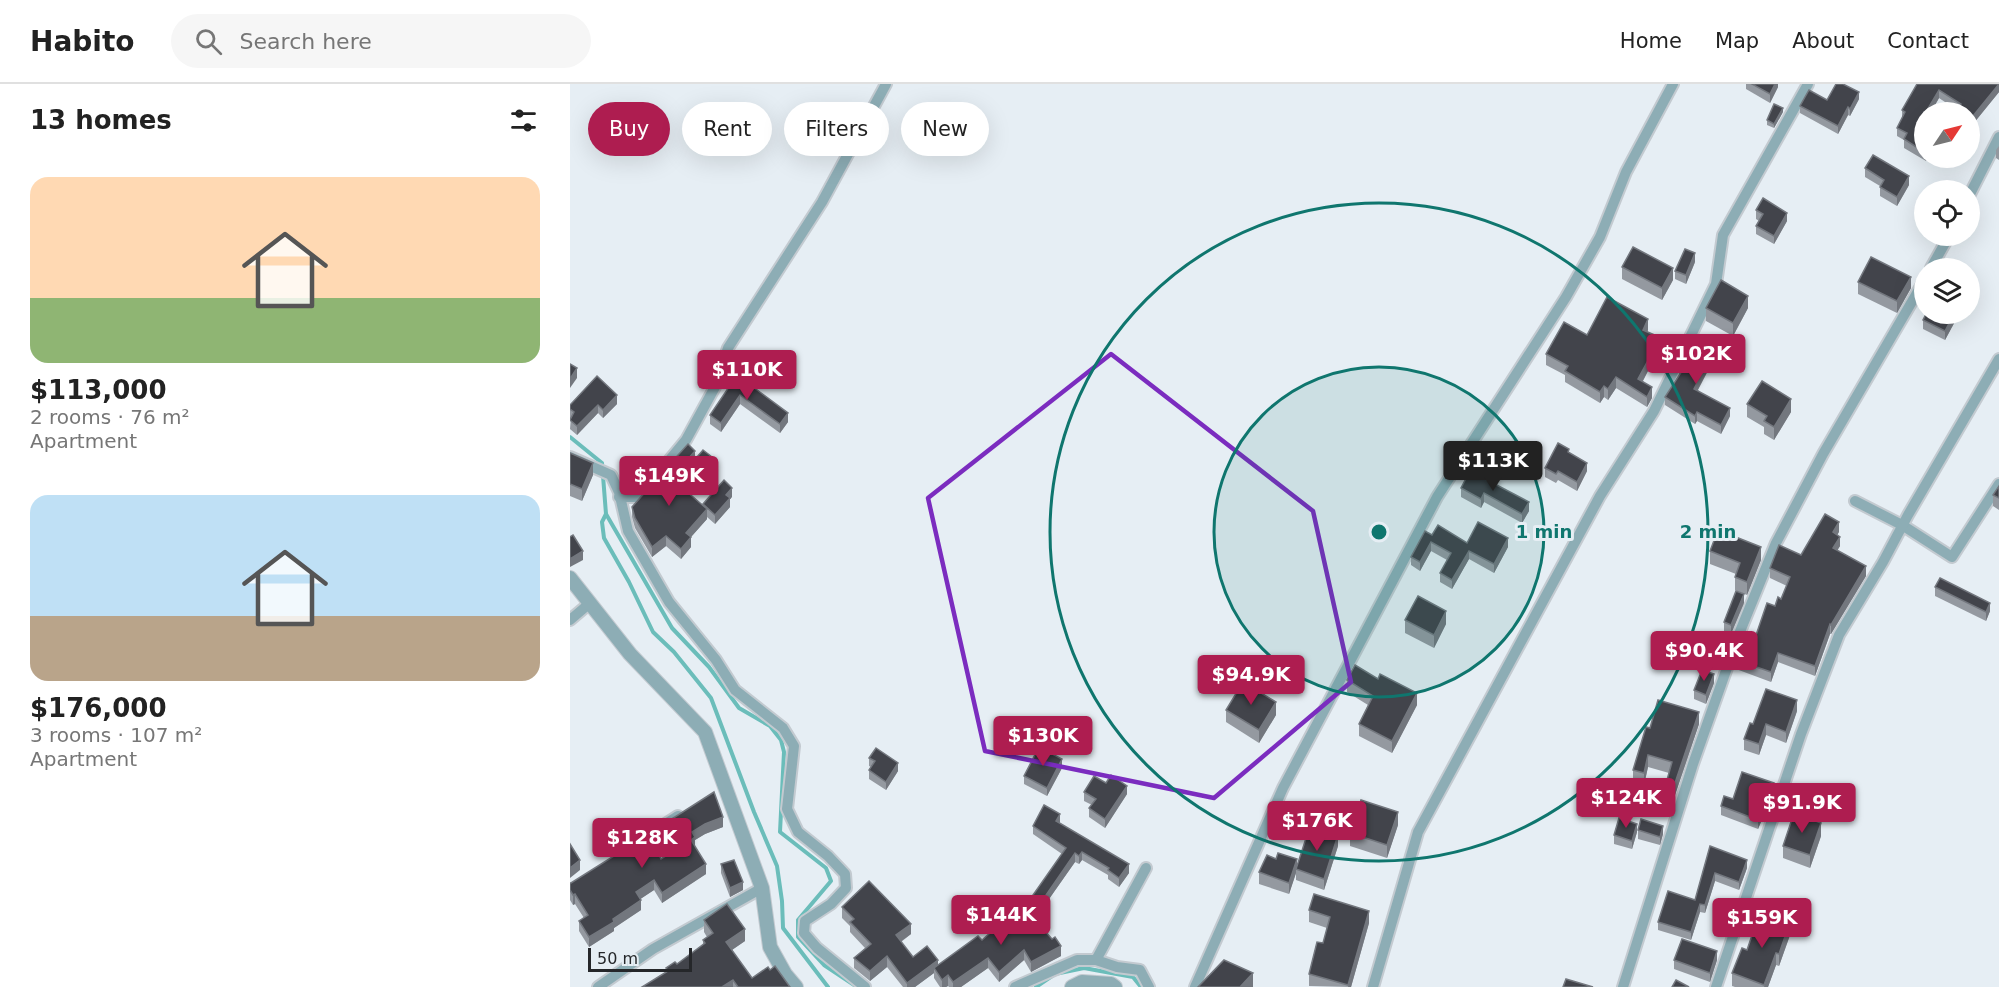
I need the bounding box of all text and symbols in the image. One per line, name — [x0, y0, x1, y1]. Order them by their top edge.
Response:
search box — [171, 14, 591, 68]
text: Habito — [30, 25, 135, 58]
icon: search — [192, 25, 225, 58]
text: Search here — [240, 29, 372, 54]
text: Home — [1620, 29, 1682, 53]
text: Map — [1715, 29, 1759, 53]
text: About — [1792, 29, 1854, 53]
text: Contact — [1887, 29, 1969, 53]
chip: Buy — [588, 102, 670, 156]
chip: Rent — [682, 102, 772, 156]
chip: Filters — [784, 102, 889, 156]
chip: New — [901, 102, 989, 156]
north arrow — [1914, 102, 1980, 168]
map controls — [1914, 102, 1980, 324]
icon: filters — [507, 104, 540, 137]
text: 13 homes — [30, 105, 172, 135]
button: locate — [1914, 180, 1980, 246]
icon: home — [231, 216, 339, 324]
button: layers — [1914, 258, 1980, 324]
pin: $102K — [1654, 334, 1738, 385]
text: $102K — [1660, 341, 1732, 365]
pin: $110K — [705, 350, 789, 401]
text: $110K — [711, 357, 783, 381]
text: $113,000 — [30, 375, 167, 405]
text: 2 rooms · 76 m² — [30, 405, 190, 429]
text: Apartment — [30, 429, 137, 453]
pin: $113K — [1451, 441, 1535, 492]
text: $113K — [1457, 448, 1529, 472]
pin: $149K — [627, 456, 711, 507]
text: $149K — [633, 463, 705, 487]
text: 1 min — [1516, 521, 1572, 542]
text: 2 min — [1680, 521, 1736, 542]
centre of rings — [1369, 522, 1389, 542]
icon: home — [231, 534, 339, 642]
pin: $90.4K — [1655, 631, 1753, 682]
text: $90.4K — [1665, 638, 1743, 662]
pin: $94.9K — [1202, 655, 1300, 706]
text: $94.9K — [1212, 662, 1290, 686]
text: $176,000 — [30, 693, 167, 723]
pin: $130K — [1001, 716, 1085, 767]
text: 3 rooms · 107 m² — [30, 723, 202, 747]
text: $130K — [1007, 723, 1079, 747]
text: Apartment — [30, 747, 137, 771]
pin: $124K — [1584, 778, 1668, 829]
pin: $91.9K — [1753, 783, 1851, 834]
text: $124K — [1590, 785, 1662, 809]
text: $91.9K — [1763, 790, 1841, 814]
pin: $176K — [1275, 801, 1359, 852]
text: $176K — [1281, 808, 1353, 832]
pin: $128K — [600, 818, 684, 869]
text: $128K — [606, 825, 678, 849]
pin: $144K — [959, 895, 1043, 946]
pin: $159K — [1720, 898, 1804, 949]
text: $144K — [965, 902, 1037, 926]
text: $159K — [1726, 905, 1798, 929]
scale bar — [588, 945, 692, 972]
text: 50 m — [597, 949, 638, 968]

